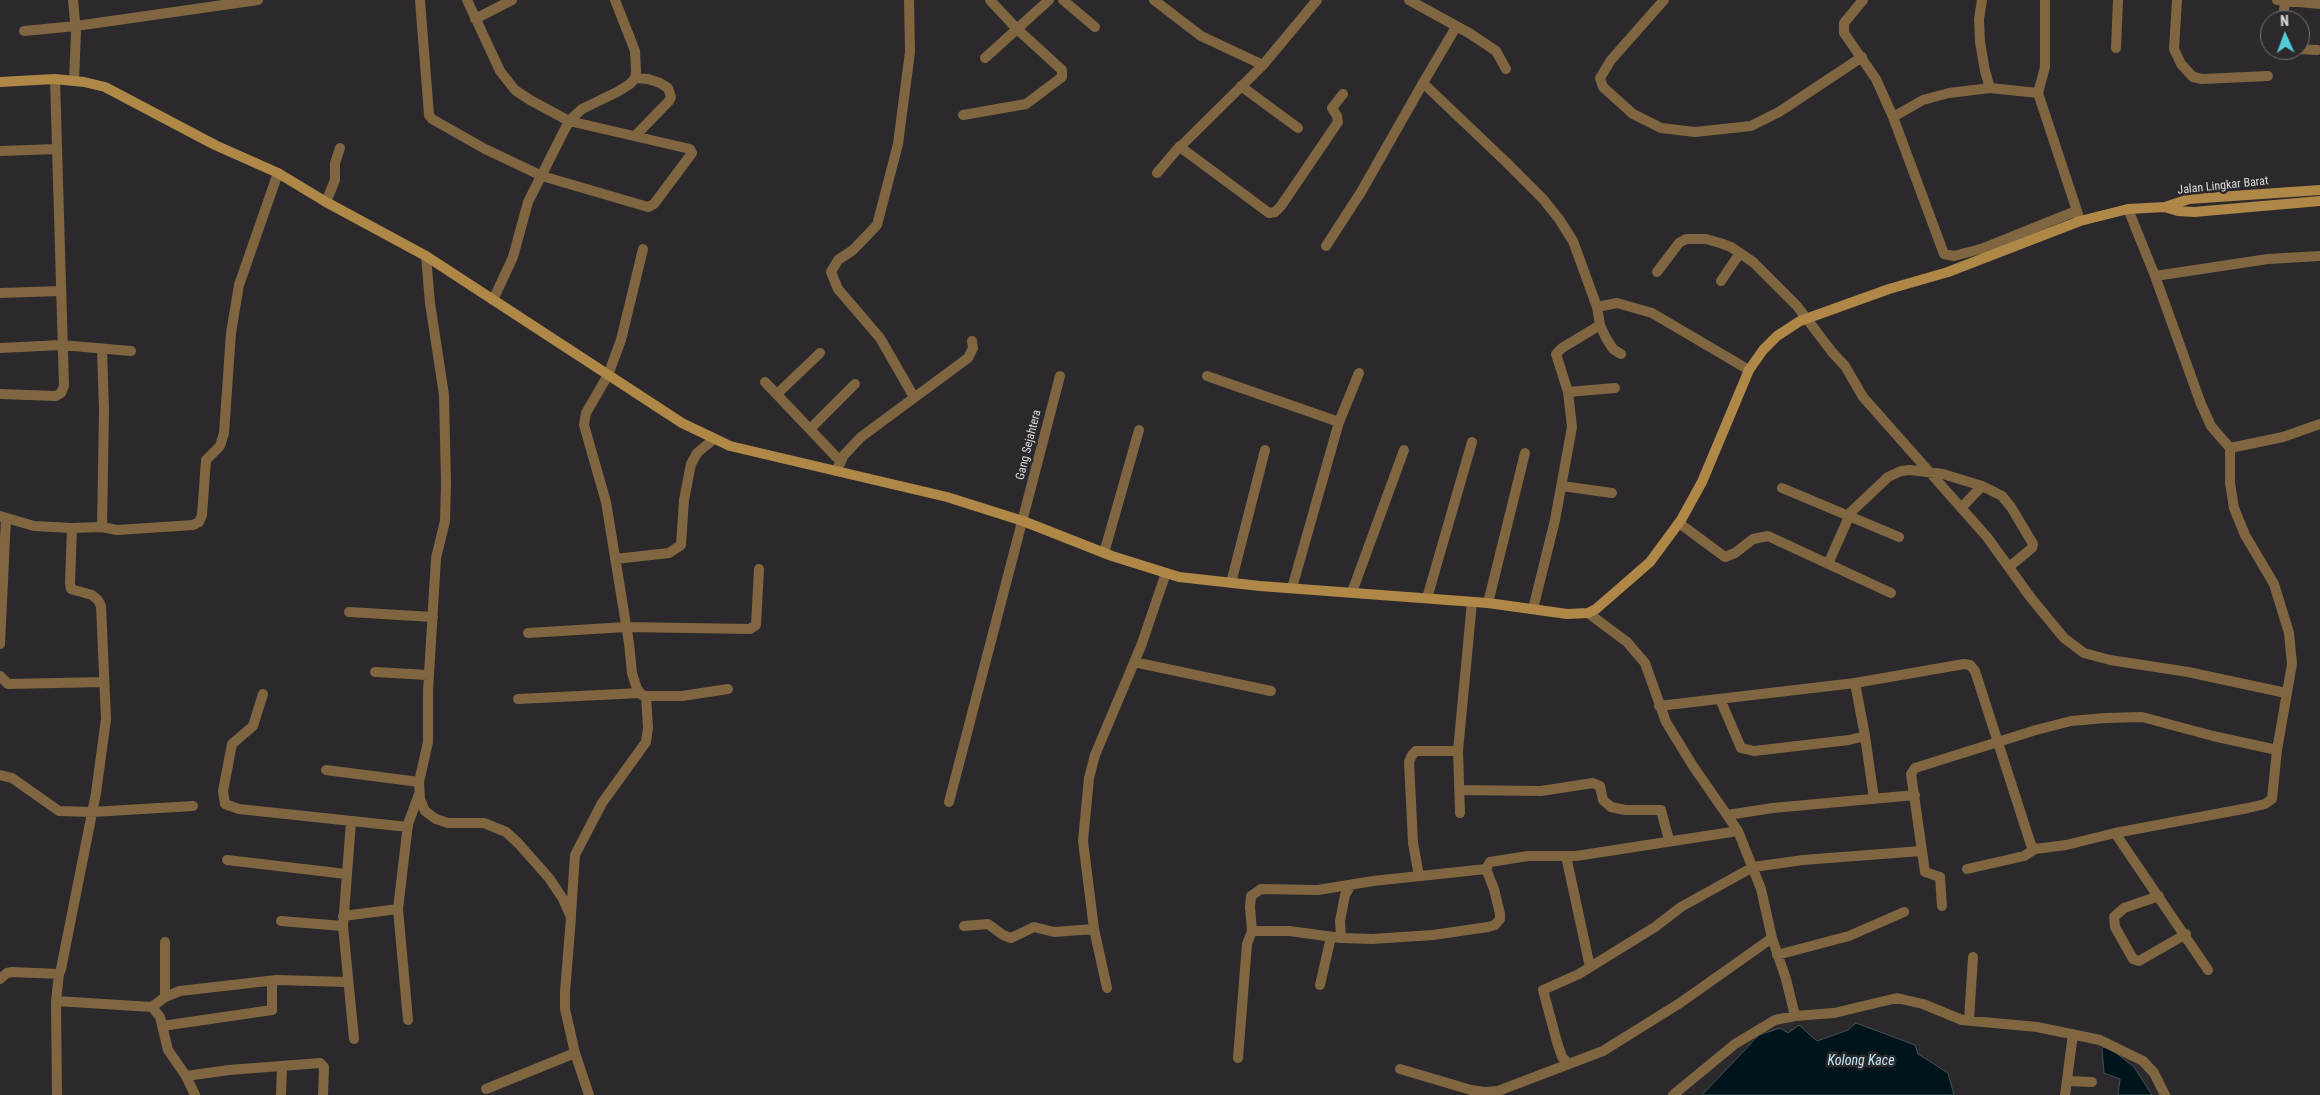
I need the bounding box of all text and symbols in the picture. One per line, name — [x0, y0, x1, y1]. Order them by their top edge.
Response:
north arrow — [2260, 10, 2310, 60]
text: N — [2280, 13, 2289, 29]
street label: Jalan Lingkar Barat — [2177, 174, 2269, 198]
street label: Gang Sejahtera — [1013, 408, 1045, 482]
water label: Kolong Kace — [1828, 1053, 1894, 1069]

